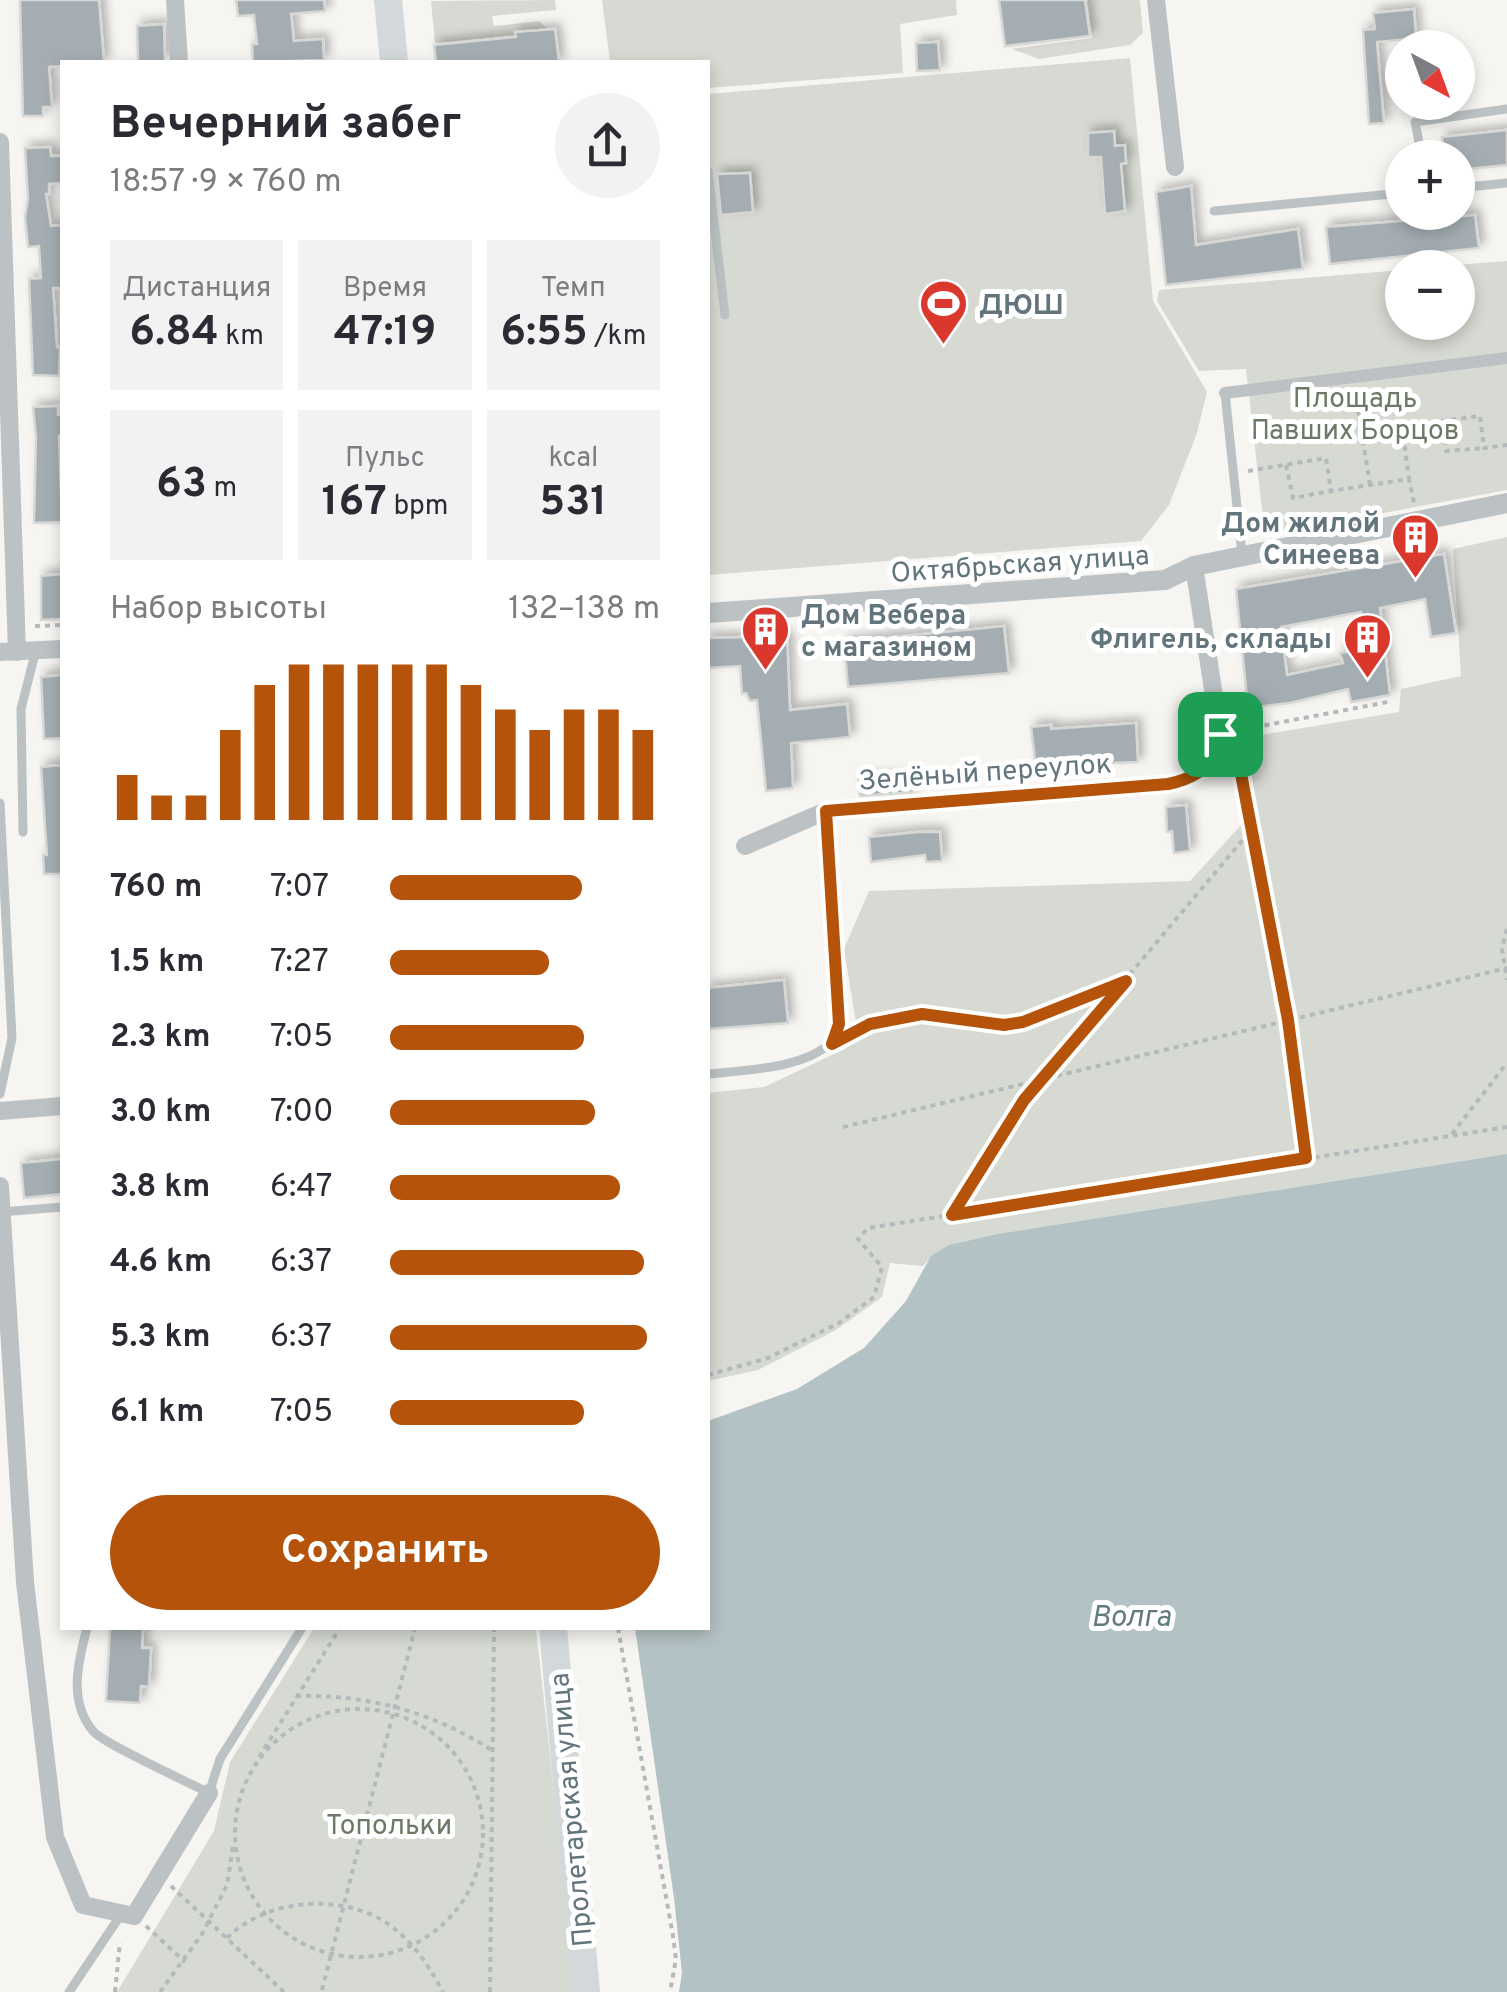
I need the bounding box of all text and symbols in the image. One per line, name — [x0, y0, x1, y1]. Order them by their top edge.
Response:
north arrow — [1385, 30, 1475, 120]
map controls — [1385, 30, 1475, 340]
button: share — [555, 93, 660, 198]
text: Вечерний забег — [110, 97, 461, 154]
button: + — [1385, 140, 1475, 230]
text: 18:57 · 9 × 760 m — [110, 163, 342, 203]
button: − — [1385, 250, 1475, 340]
text: Дистанция — [122, 271, 271, 307]
text: Время — [343, 271, 427, 307]
text: Темп — [541, 271, 606, 307]
sports icon: ДЮШ — [918, 278, 970, 346]
place label: ДЮШ — [979, 289, 1064, 325]
text: 6.84 — [129, 307, 219, 360]
text: 47:19 — [334, 307, 436, 360]
text: 6:55 — [500, 307, 588, 360]
text: km — [219, 319, 264, 355]
text: /km — [588, 319, 646, 355]
park label: Площадь Павших Борцов — [1251, 382, 1459, 450]
text: Пульс — [345, 441, 425, 477]
text: kcal — [548, 441, 598, 477]
text: 63 — [156, 459, 207, 512]
text: m — [207, 471, 237, 507]
text: 167 — [322, 477, 387, 530]
text: 531 — [540, 477, 607, 530]
text: bpm — [387, 489, 448, 525]
place label: Дом жилой Синеева — [1221, 507, 1380, 575]
building icon: Дом жилой Синеева — [1389, 512, 1441, 580]
street label: Октябрьская улица — [890, 539, 1151, 593]
text: Набор высоты — [110, 590, 327, 630]
text: 132–138 m — [508, 590, 660, 630]
place label: Дом Вебера с магазином — [801, 599, 972, 667]
building icon: Дом Вебера с магазином — [740, 604, 792, 672]
building icon: Флигель, склады — [1341, 612, 1393, 680]
place label: Флигель, склады — [1090, 623, 1332, 659]
pin — [1178, 692, 1263, 777]
icon: arrive — [1193, 707, 1248, 762]
street label: Зелёный переулок — [857, 747, 1113, 801]
text: 760 m — [110, 868, 202, 908]
text: 7:07 — [270, 868, 329, 908]
text: 1.5 km — [110, 943, 204, 983]
text: 7:27 — [270, 943, 329, 983]
text: 2.3 km — [110, 1018, 211, 1058]
text: 7:05 — [270, 1018, 333, 1058]
text: 3.0 km — [110, 1093, 211, 1133]
text: 7:00 — [270, 1093, 333, 1133]
text: 3.8 km — [110, 1168, 210, 1208]
text: 6:47 — [270, 1168, 333, 1208]
text: 4.6 km — [110, 1243, 212, 1283]
text: 6:37 — [270, 1243, 332, 1283]
text: 5.3 km — [110, 1318, 210, 1358]
text: 6:37 — [270, 1318, 332, 1358]
text: 6.1 km — [110, 1393, 204, 1433]
text: 7:05 — [270, 1393, 333, 1433]
button: Сохранить — [110, 1495, 660, 1610]
water label: Волга — [1091, 1600, 1171, 1637]
street label: Пролетарская улица — [543, 1671, 603, 1948]
park label: Топольки — [326, 1809, 452, 1845]

